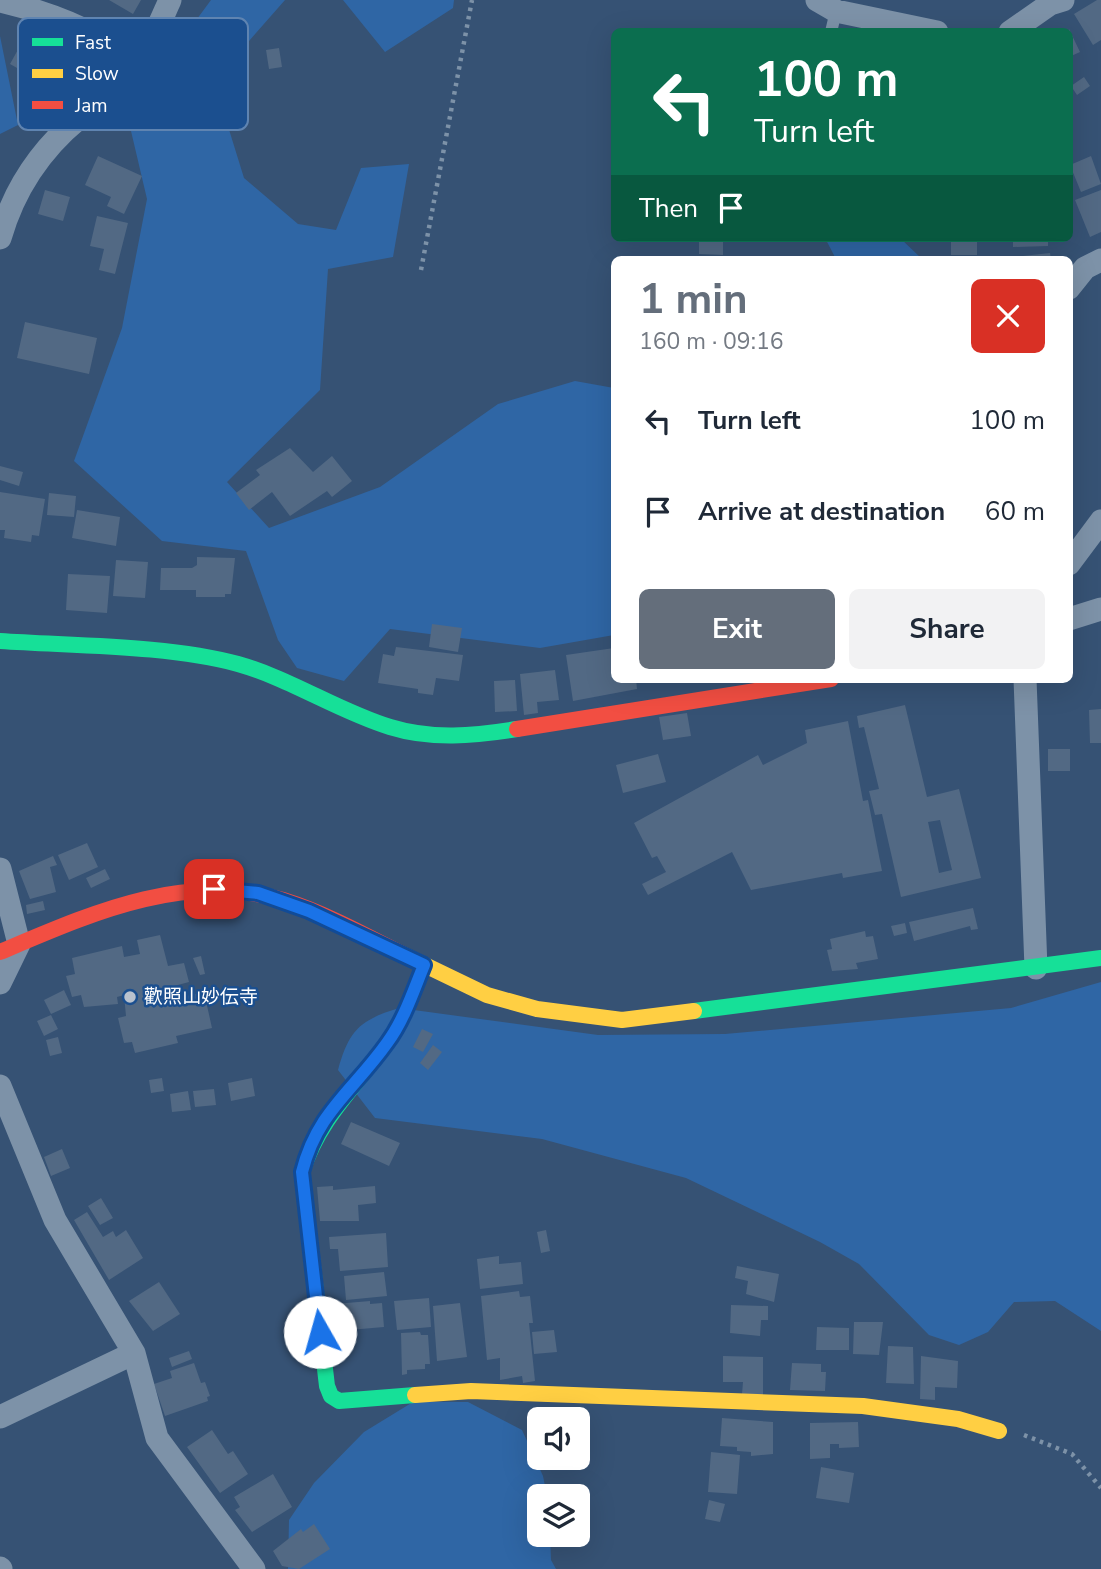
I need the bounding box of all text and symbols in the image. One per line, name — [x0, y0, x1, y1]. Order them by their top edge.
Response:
legend — [18, 18, 248, 130]
text: Fast — [75, 30, 111, 56]
text: 100 m — [754, 46, 898, 113]
icon: left — [639, 56, 730, 147]
text: Slow — [75, 61, 119, 87]
text: Jam — [74, 93, 108, 119]
text: Turn left — [754, 110, 874, 153]
icon: arrive — [712, 189, 750, 227]
text: Then — [639, 191, 698, 226]
text: 1 min — [639, 271, 748, 328]
button: close — [971, 279, 1045, 353]
text: 160 m · 09:16 — [639, 326, 784, 357]
icon: left — [639, 402, 677, 440]
text: Turn left — [698, 403, 801, 438]
text: 100 m — [969, 403, 1045, 438]
icon: arrive — [639, 493, 677, 531]
text: Arrive at destination — [698, 494, 945, 529]
text: 60 m — [985, 494, 1045, 529]
button: Exit — [639, 589, 835, 669]
button: Share — [849, 589, 1045, 669]
pin — [184, 859, 244, 919]
icon: arrive — [195, 870, 233, 908]
place label: 歡照山妙伝寺 — [144, 984, 258, 1010]
marker: 歡照山妙伝寺 — [122, 989, 138, 1005]
position arrow — [283, 1295, 357, 1369]
map controls — [527, 1407, 590, 1547]
button: sound — [527, 1407, 590, 1470]
button: layers — [527, 1484, 590, 1547]

